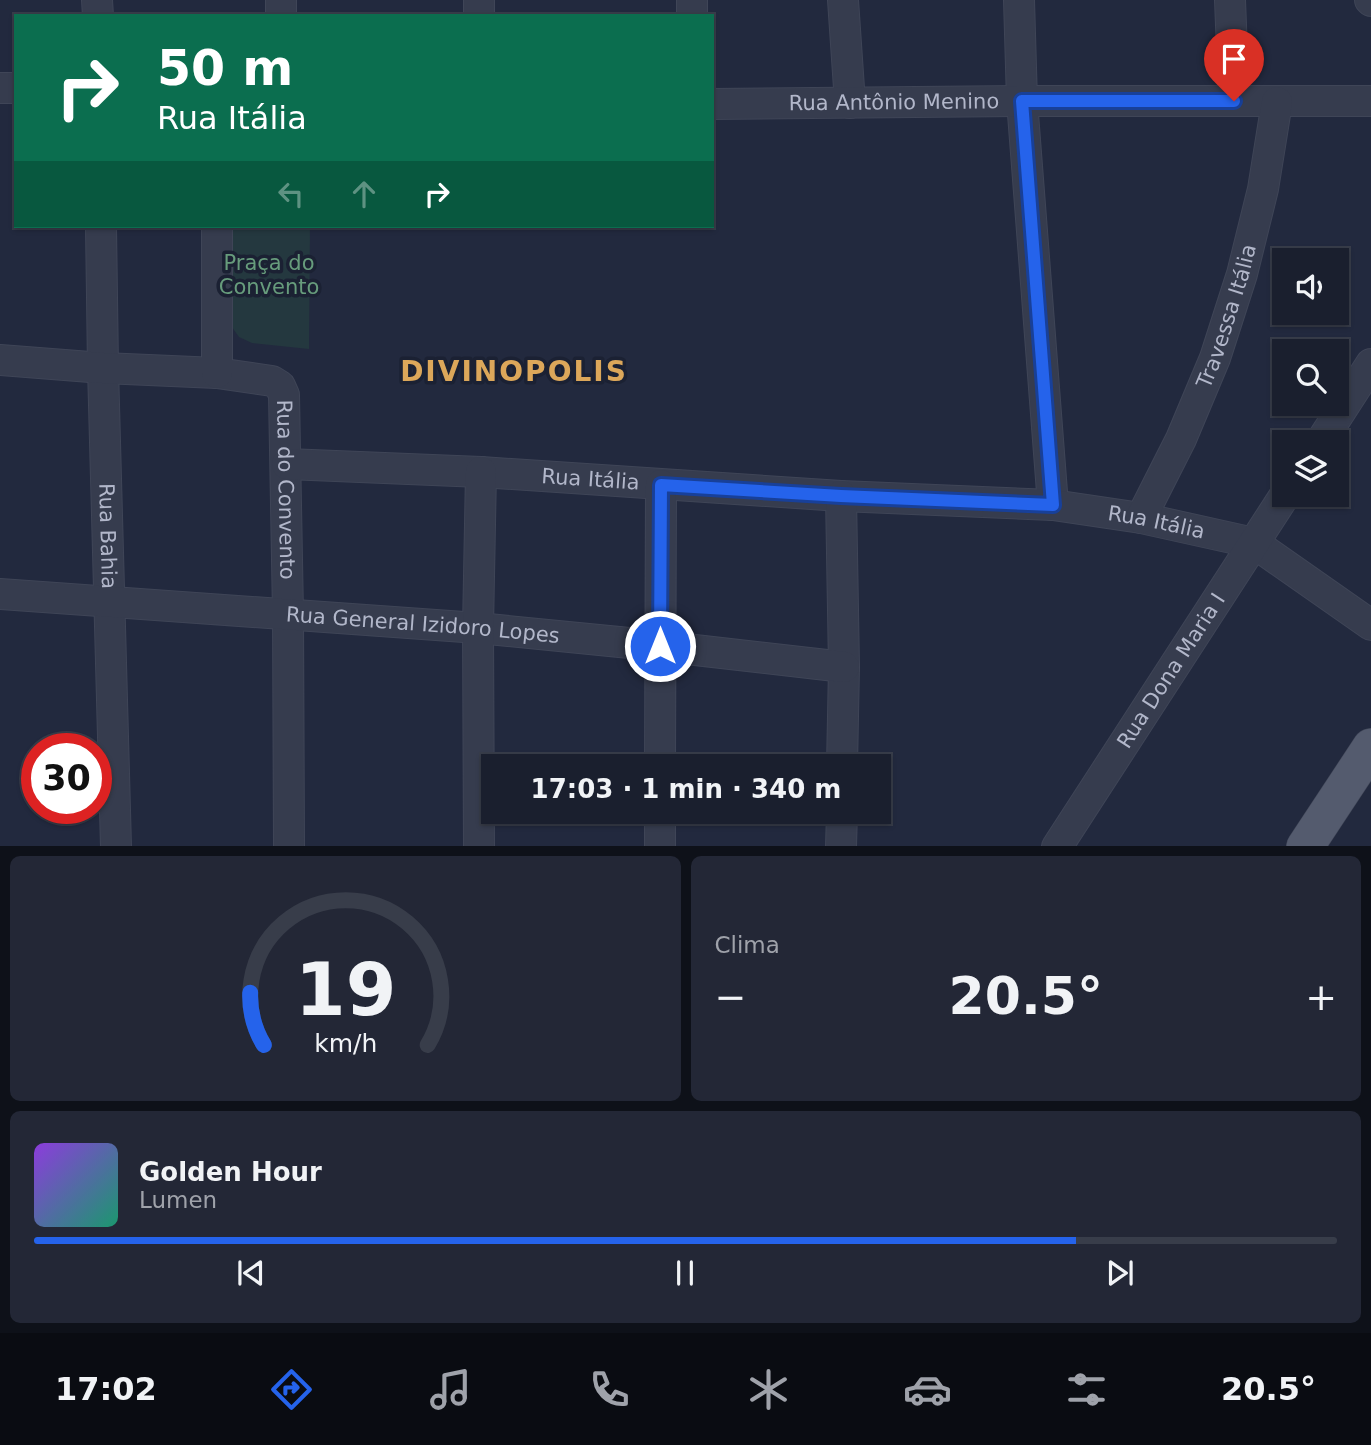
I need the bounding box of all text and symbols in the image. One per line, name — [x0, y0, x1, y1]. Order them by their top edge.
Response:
pin — [1204, 29, 1264, 101]
text: 50 m — [157, 40, 293, 97]
icon: arrive — [1215, 40, 1253, 78]
icon: right — [42, 42, 133, 133]
street label: Rua Antônio Menino — [789, 89, 999, 115]
text: Rua Itália — [157, 99, 307, 137]
icon: left — [272, 175, 310, 213]
icon: ahead — [345, 175, 383, 213]
icon: right — [418, 175, 456, 213]
street label: Travessa Itália — [1191, 242, 1261, 393]
map controls — [1272, 248, 1349, 507]
button: sound — [1272, 248, 1349, 325]
park label: Praça do Convento — [219, 251, 319, 299]
button: search — [1272, 339, 1349, 416]
district label: DIVINOPOLIS — [400, 355, 628, 388]
street label: Rua do Convento — [272, 399, 299, 580]
button: layers — [1272, 430, 1349, 507]
street label: Rua Itália — [541, 464, 640, 495]
street label: Rua Bahia — [94, 483, 121, 589]
street label: Rua Itália — [1106, 501, 1207, 544]
street label: Rua Dona Maria I — [1112, 589, 1230, 753]
street label: Rua General Izidoro Lopes — [285, 602, 561, 648]
position arrow — [623, 609, 697, 683]
speed limit sign: 30 — [21, 733, 112, 824]
text: 17:03 · 1 min · 340 m — [531, 774, 841, 804]
text: Clima — [715, 932, 780, 958]
text: 19 — [295, 947, 396, 1032]
text: 20.5° — [949, 966, 1103, 1026]
text: − — [715, 975, 746, 1019]
text: + — [1305, 975, 1337, 1019]
text: km/h — [314, 1028, 377, 1057]
text: Golden Hour — [139, 1157, 322, 1187]
text: Lumen — [139, 1187, 217, 1213]
icon: previous — [232, 1254, 270, 1292]
icon: pause — [666, 1254, 704, 1292]
icon: next — [1101, 1254, 1139, 1292]
icon: directions — [267, 1365, 316, 1414]
icon: music — [426, 1365, 475, 1414]
icon: phone — [585, 1365, 634, 1414]
icon: climate — [744, 1365, 793, 1414]
icon: car — [903, 1365, 952, 1414]
icon: filters — [1062, 1365, 1111, 1414]
text: 17:02 — [55, 1370, 157, 1408]
text: 20.5° — [1221, 1370, 1316, 1408]

